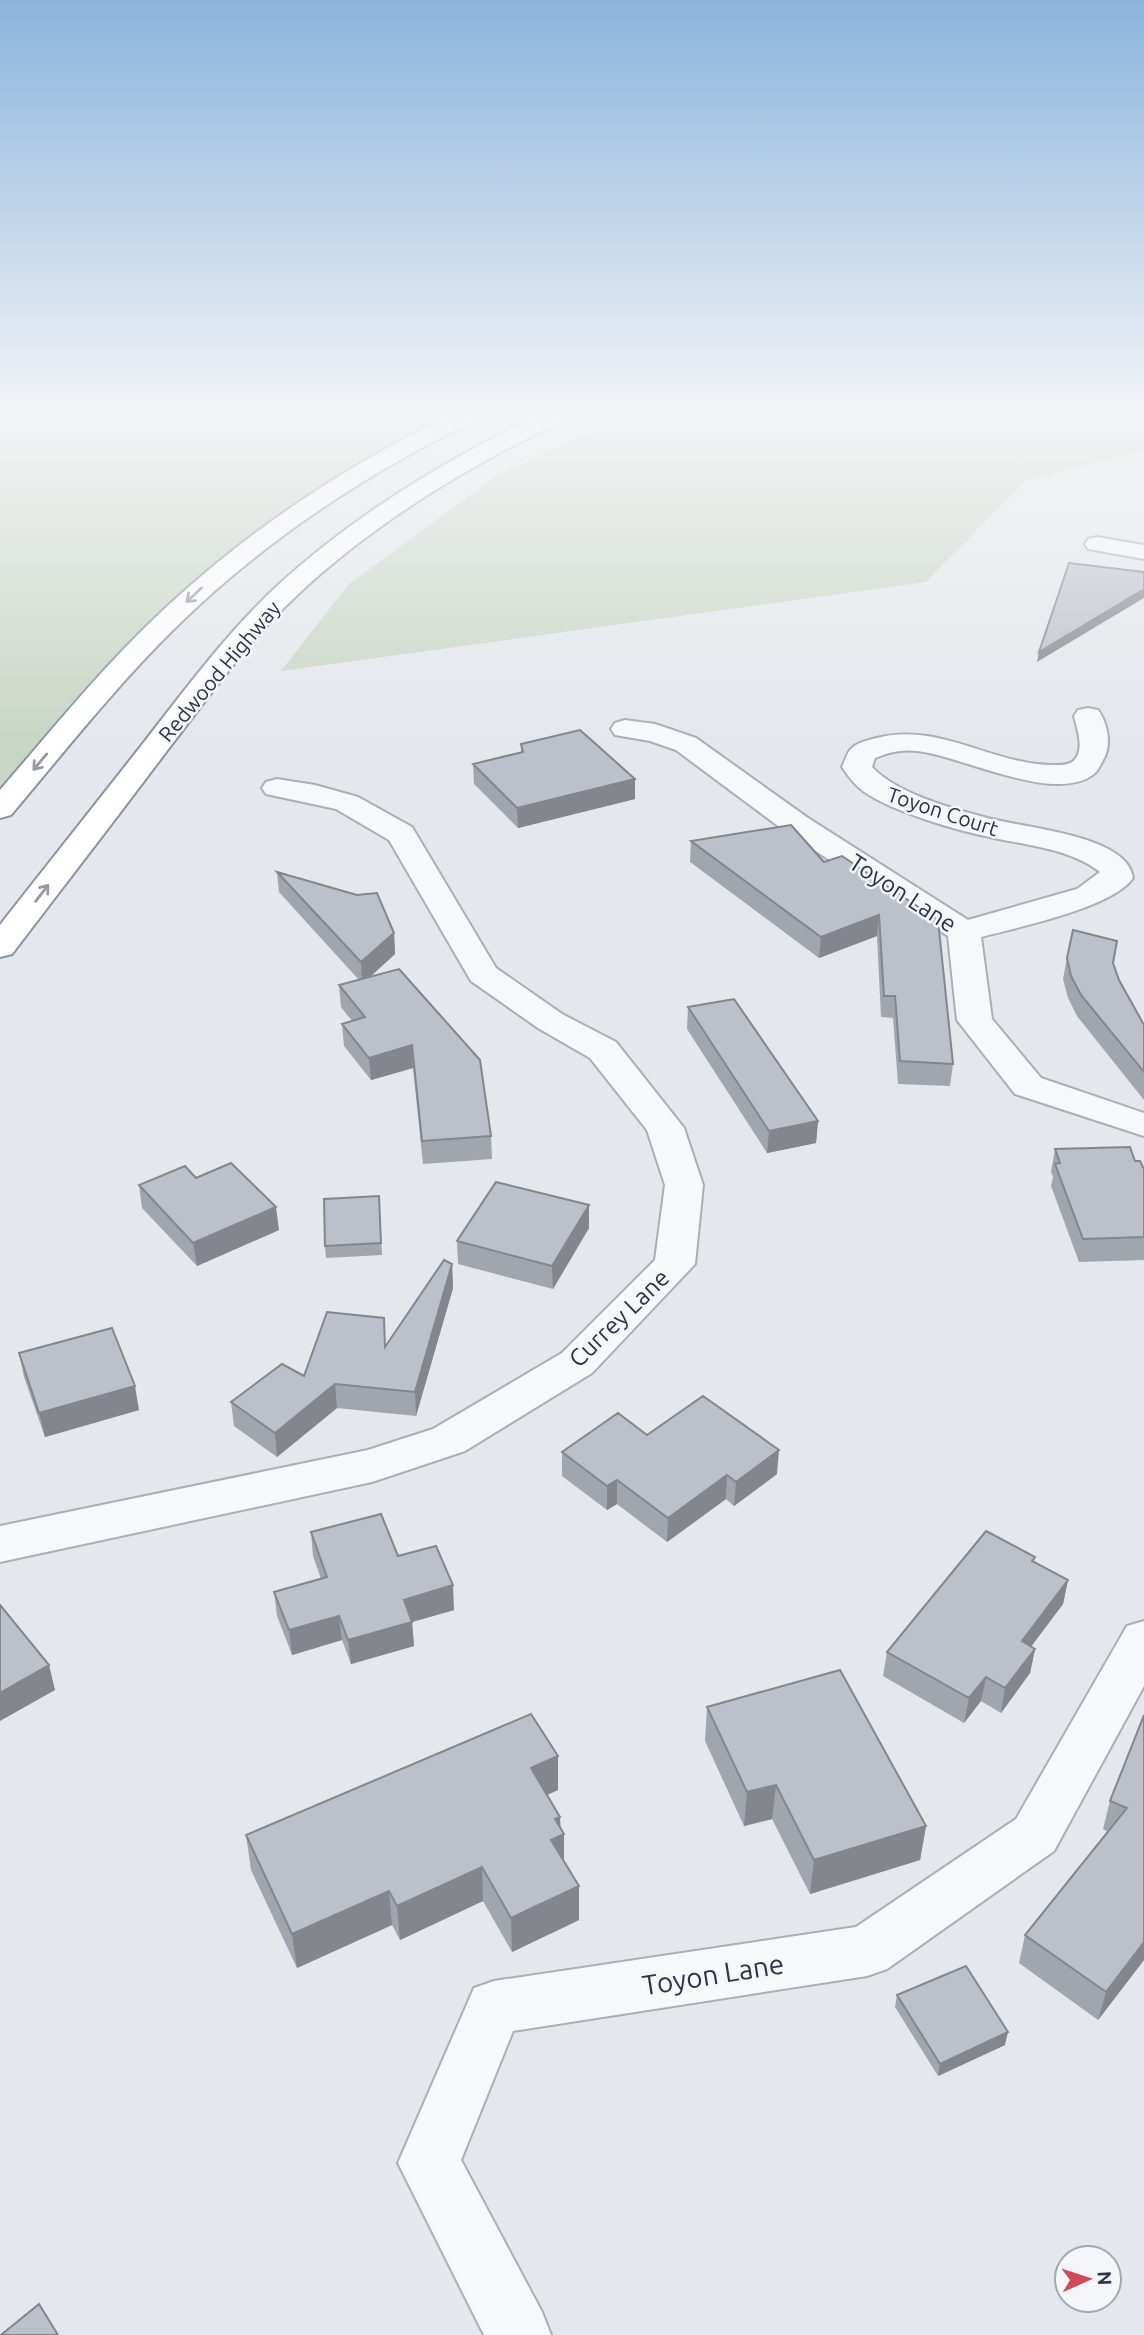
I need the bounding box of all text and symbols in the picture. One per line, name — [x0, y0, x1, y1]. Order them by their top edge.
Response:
one-way arrow — [185, 587, 203, 603]
street label: Redwood Highway — [153, 596, 285, 746]
one-way arrow — [32, 753, 48, 771]
street label: Toyon Court — [884, 782, 1002, 840]
street label: Toyon Lane — [844, 848, 962, 938]
one-way arrow — [34, 884, 49, 903]
street label: Currey Lane — [564, 1264, 674, 1372]
street label: Toyon Lane — [640, 1948, 786, 2000]
north arrow — [1053, 2244, 1123, 2314]
text: N — [1094, 2270, 1116, 2286]

